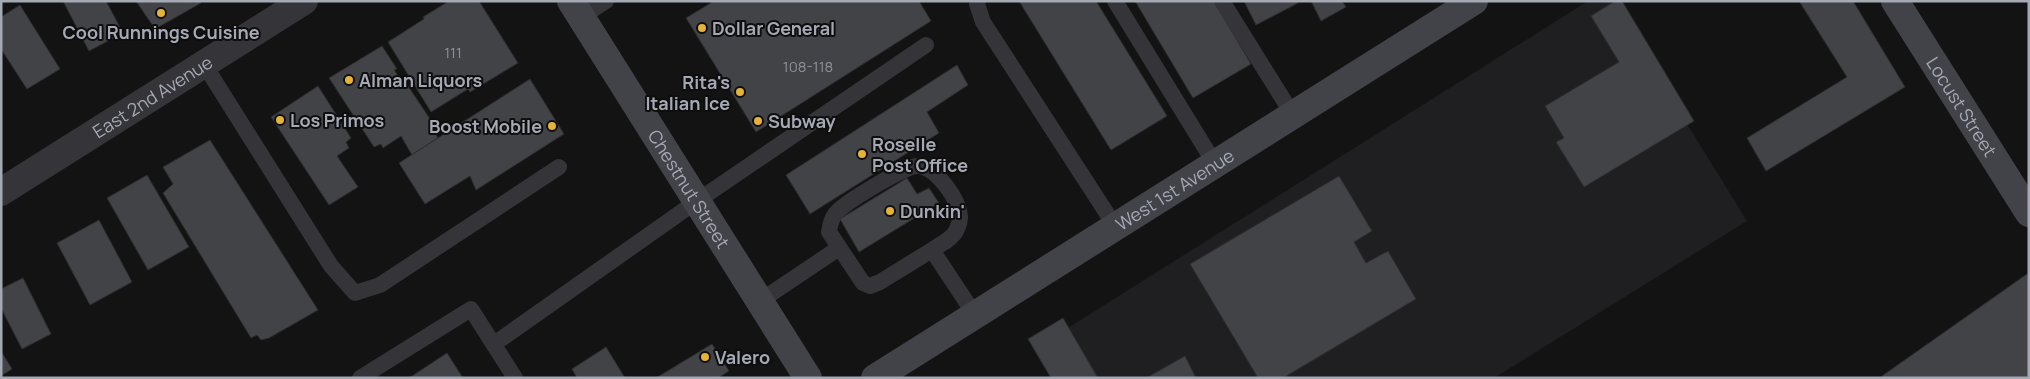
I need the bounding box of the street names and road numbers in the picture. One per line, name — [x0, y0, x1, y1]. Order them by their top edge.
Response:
street label: East 2nd Avenue — [88, 50, 217, 143]
street label: Locust Street — [1921, 52, 2002, 161]
street label: Chestnut Street — [643, 125, 735, 253]
street label: West 1st Avenue — [1111, 143, 1238, 236]

